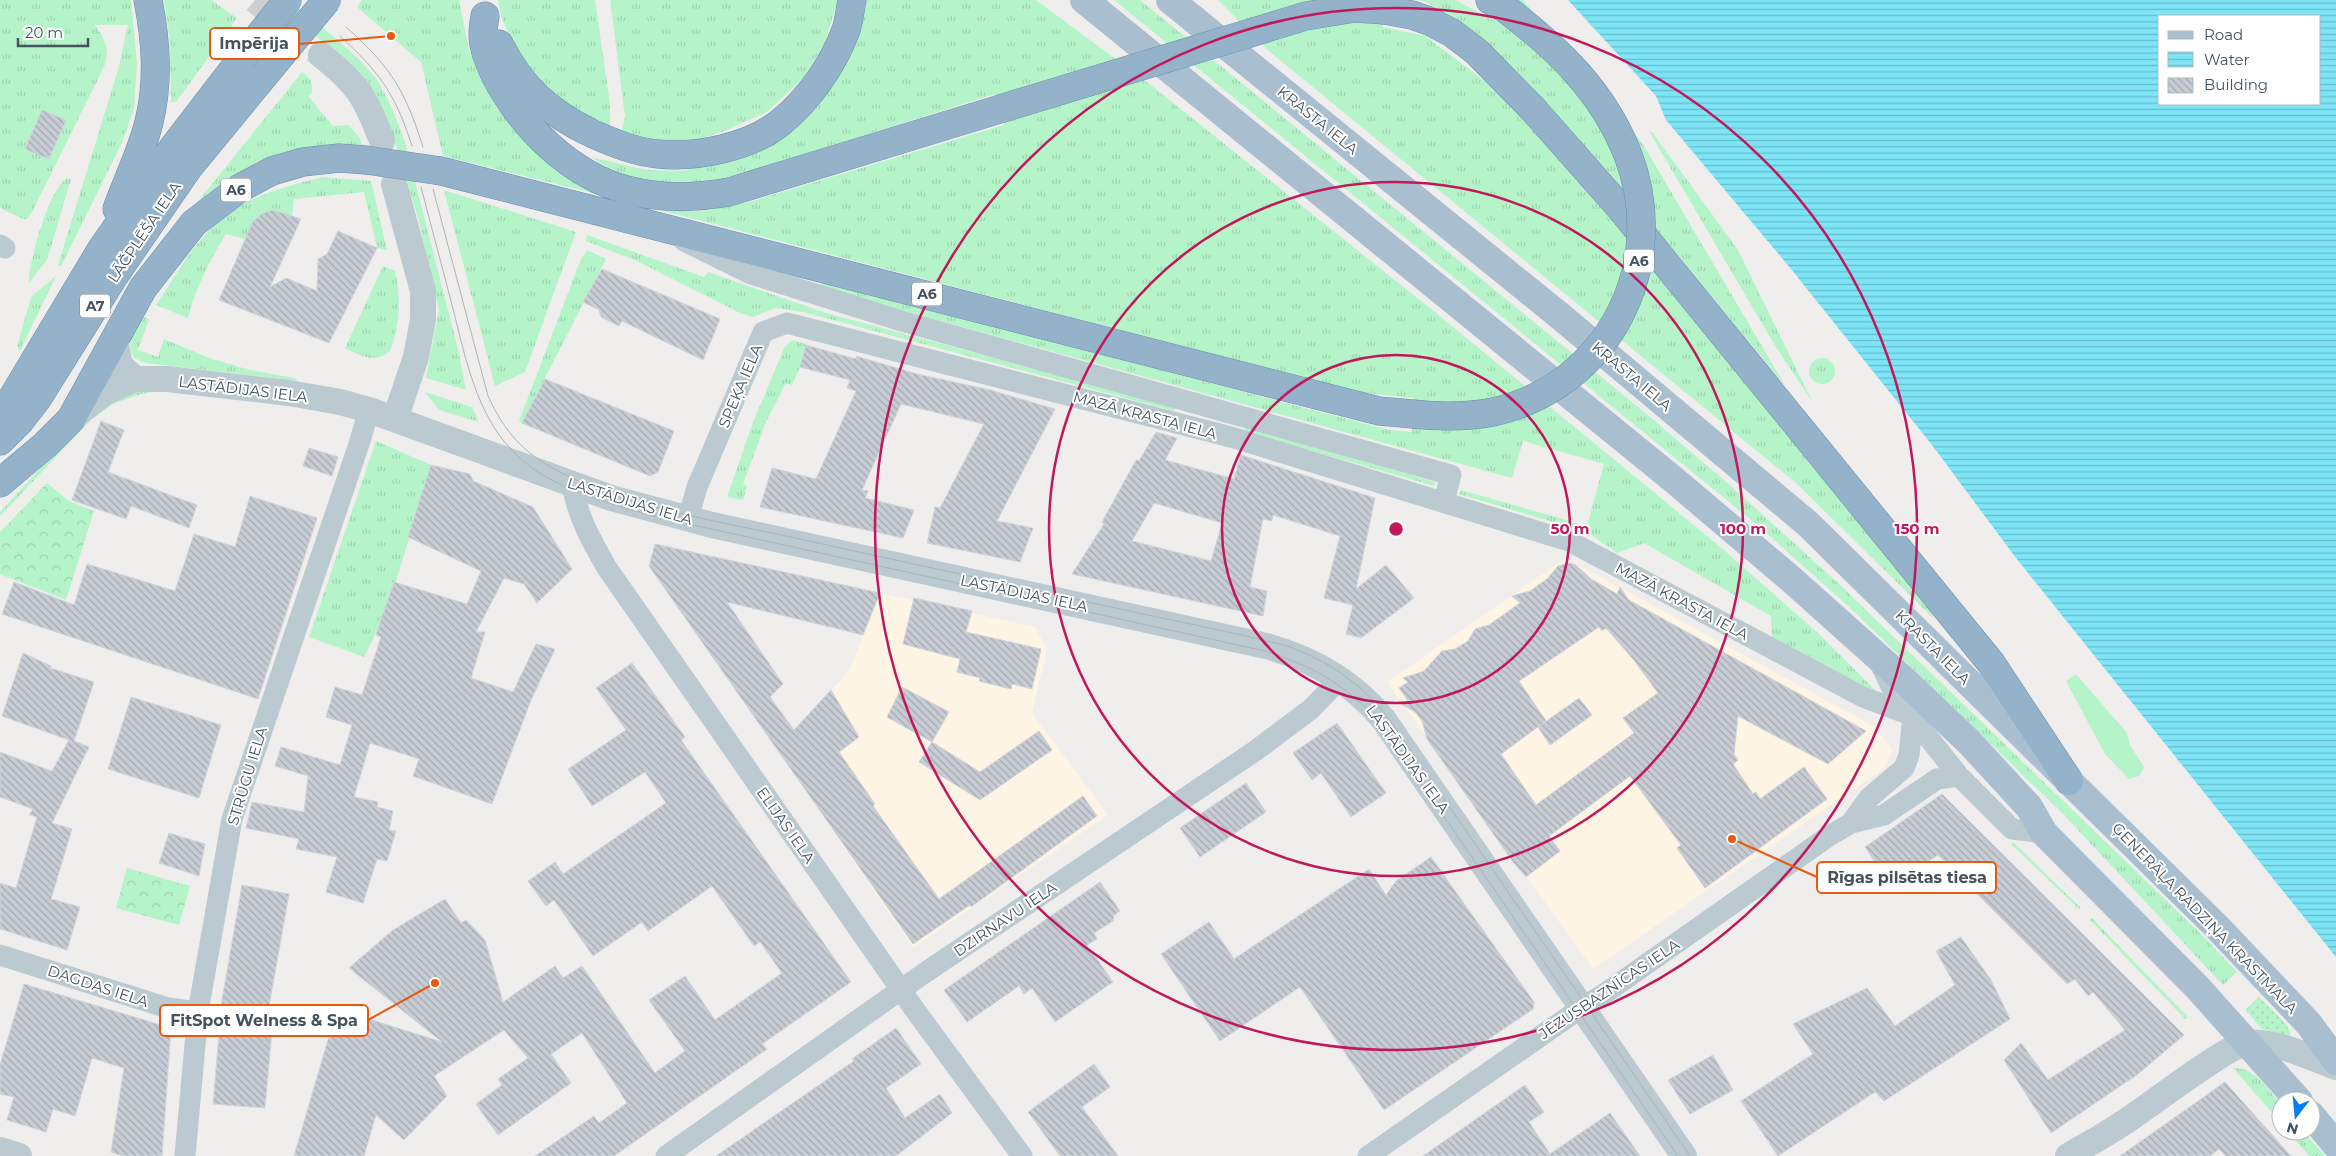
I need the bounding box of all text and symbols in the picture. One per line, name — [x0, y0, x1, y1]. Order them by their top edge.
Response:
scale bar — [18, 15, 88, 47]
legend — [2158, 15, 2321, 105]
text: 20 m — [25, 23, 63, 42]
text: Road — [2204, 25, 2243, 44]
callout: Impērija — [210, 28, 299, 59]
text: Impērija — [219, 34, 289, 53]
text: Water — [2204, 50, 2250, 69]
text: Building — [2204, 75, 2268, 94]
street label: KRASTA IELA — [1274, 82, 1362, 158]
street label: LĀČPLĒŠA IELA — [103, 178, 185, 286]
road number: A6 — [221, 178, 251, 202]
road number: A6 — [1624, 250, 1654, 272]
road number: A6 — [912, 282, 942, 306]
road number: A7 — [80, 294, 110, 318]
street label: KRASTA IELA — [1588, 337, 1676, 415]
street label: SPEĶA IELA — [714, 341, 767, 431]
street label: LASTĀDIJAS IELA — [177, 372, 309, 406]
street label: MAZĀ KRASTA IELA — [1071, 387, 1219, 443]
street label: LASTĀDIJAS IELA — [565, 473, 695, 529]
text: 50 m — [1550, 519, 1590, 538]
text: 100 m — [1720, 519, 1766, 538]
text: 150 m — [1895, 519, 1939, 538]
centre of rings — [1387, 520, 1405, 538]
street label: MAZĀ KRASTA IELA — [1612, 558, 1752, 644]
street label: LASTĀDIJAS IELA — [959, 570, 1090, 616]
street label: KRASTA IELA — [1892, 606, 1975, 689]
street label: LASTĀDIJAS IELA — [1362, 701, 1454, 817]
street label: STRŪGU IELA — [223, 724, 271, 828]
street label: ELIJAS IELA — [753, 783, 819, 867]
street label: ĢENERĀĻA RADZIŅA KRASTMALA — [2108, 818, 2302, 1018]
callout: Rīgas pilsētas tiesa — [1817, 862, 1996, 893]
text: Rīgas pilsētas tiesa — [1827, 868, 1987, 887]
street label: DZIRNAVU IELA — [950, 877, 1060, 960]
street label: JĒZUSBAZNĪCAS IELA — [1534, 935, 1683, 1044]
street label: DAGDAS IELA — [45, 961, 151, 1011]
callout: FitSpot Welness & Spa — [160, 1005, 368, 1036]
text: FitSpot Welness & Spa — [170, 1011, 358, 1030]
north arrow — [2271, 1091, 2321, 1141]
text: N — [2284, 1118, 2300, 1139]

